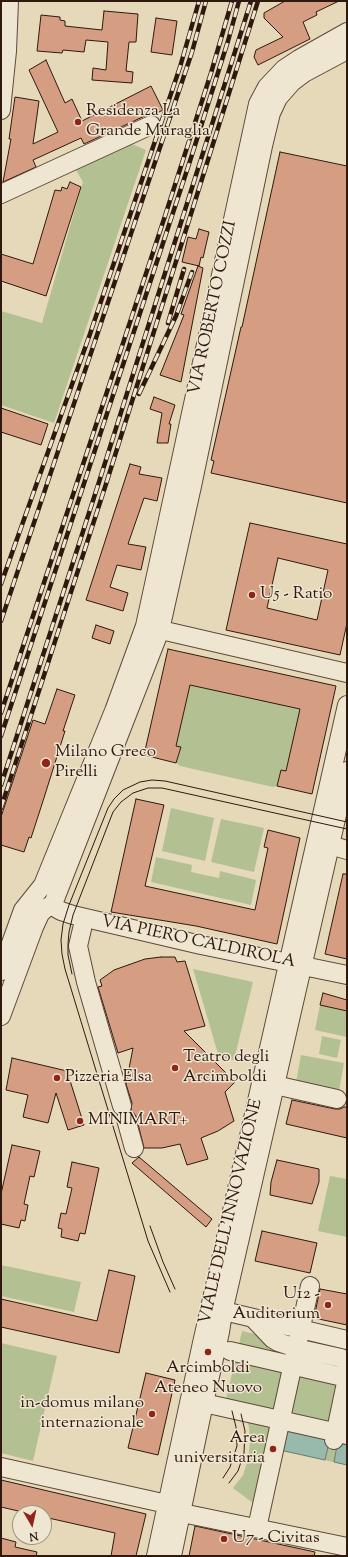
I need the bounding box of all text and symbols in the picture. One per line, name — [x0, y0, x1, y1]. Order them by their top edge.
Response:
place label: Residenza La Grande Muraglia — [86, 102, 210, 142]
marker: Residenza La Grande Muraglia — [73, 117, 83, 127]
street label: VIA ROBERTO COZZI — [186, 219, 242, 397]
place label: U5 - Ratio — [260, 585, 332, 605]
marker: U5 - Ratio — [247, 590, 257, 600]
place label: Milano Greco Pirelli — [55, 743, 156, 783]
marker: Milano Greco Pirelli — [40, 757, 52, 769]
street label: VIA PIERO CALDIROLA — [99, 912, 297, 974]
place label: Teatro degli Arcimboldi — [183, 1048, 269, 1088]
marker: Teatro degli Arcimboldi — [170, 1063, 180, 1073]
place label: Pizzeria Elsa — [65, 1068, 152, 1088]
marker: Pizzeria Elsa — [52, 1073, 62, 1083]
street label: VIALE DELL'INNOVAZIONE — [196, 1097, 268, 1327]
place label: MINIMART+ — [88, 1111, 188, 1131]
marker: MINIMART+ — [75, 1116, 85, 1126]
place label: U12 - Auditorium — [233, 1285, 320, 1325]
marker: U12 - Auditorium — [323, 1300, 333, 1310]
marker: Arcimboldi Ateneo Nuovo — [203, 1347, 213, 1357]
place label: Arcimboldi Ateneo Nuovo — [154, 1359, 262, 1399]
place label: in-domus milano internazionale — [20, 1394, 144, 1434]
marker: in-domus milano internazionale — [147, 1409, 157, 1419]
place label: Area universitaria — [174, 1429, 265, 1469]
marker: Area universitaria — [268, 1444, 278, 1454]
north arrow — [12, 1505, 52, 1545]
text: N — [28, 1527, 39, 1544]
place label: U7 - Civitas — [232, 1529, 320, 1549]
marker: U7 - Civitas — [219, 1534, 229, 1544]

